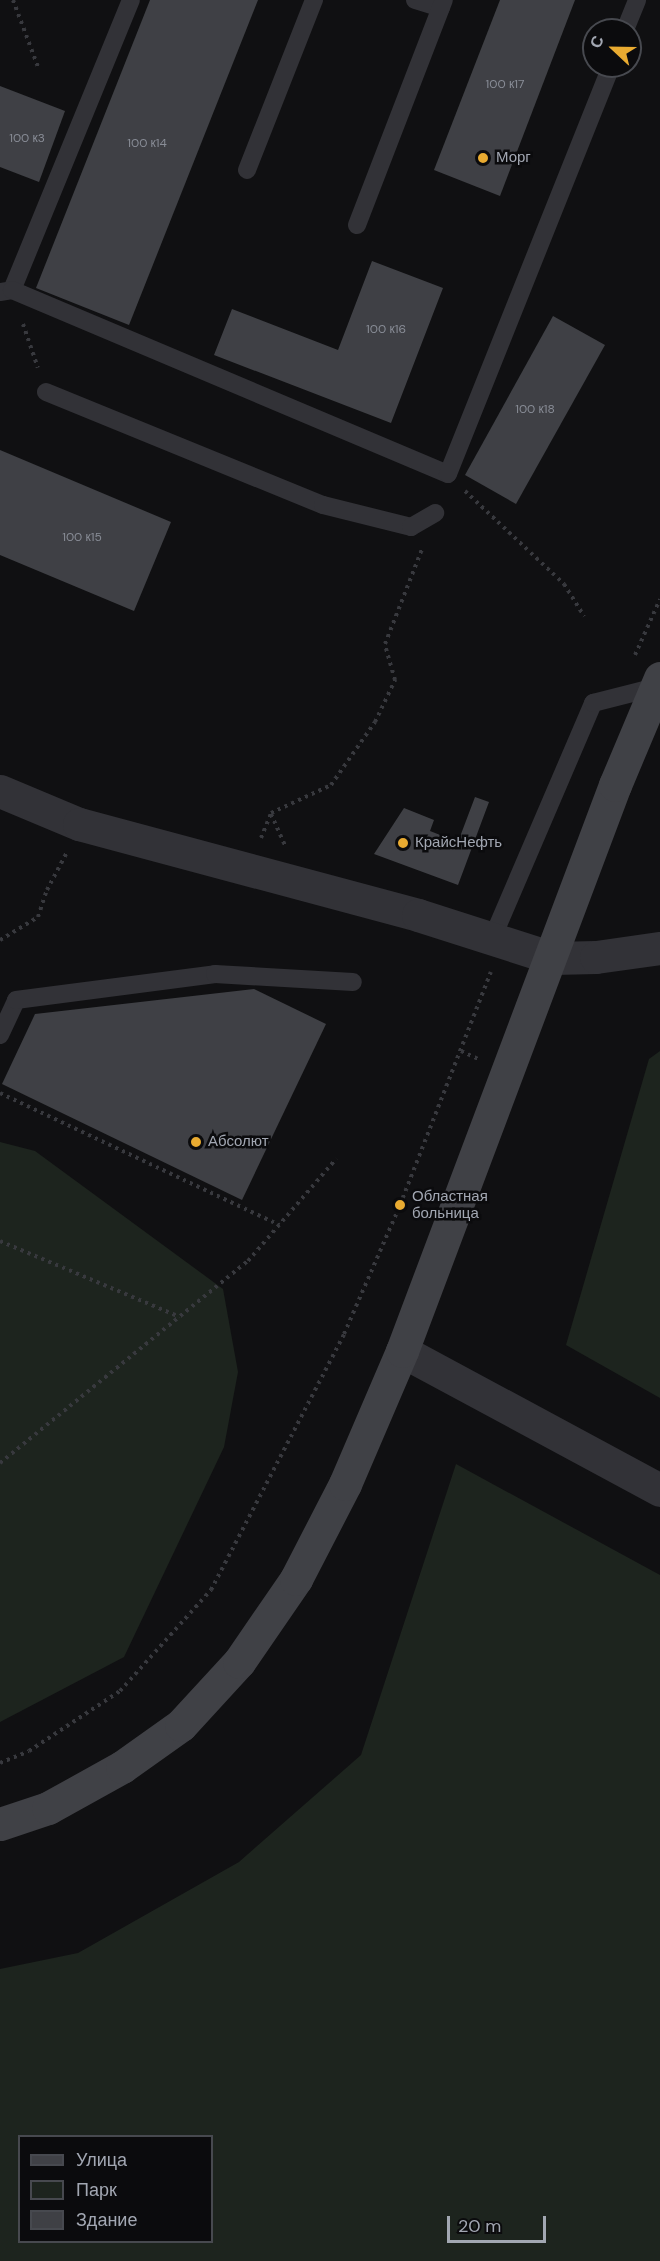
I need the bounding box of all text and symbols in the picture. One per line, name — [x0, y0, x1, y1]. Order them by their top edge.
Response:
north arrow — [582, 18, 642, 78]
text: С — [585, 33, 609, 51]
house number: 100 к17 — [486, 78, 524, 92]
house number: 100 к3 — [9, 132, 45, 146]
house number: 100 к14 — [127, 137, 167, 151]
marker: Морг — [474, 149, 492, 167]
place label: Морг — [496, 149, 531, 167]
house number: 100 к16 — [366, 323, 406, 337]
house number: 100 к18 — [515, 403, 555, 417]
house number: 100 к15 — [62, 531, 102, 545]
place label: КрайсНефть — [415, 834, 502, 852]
marker: КрайсНефть — [396, 836, 410, 850]
place label: Абсолют — [208, 1133, 269, 1151]
marker: Абсолют — [189, 1135, 203, 1149]
place label: Областная больница — [412, 1187, 488, 1222]
marker: Областная больница — [393, 1198, 407, 1212]
legend — [18, 2135, 213, 2243]
text: Улица — [76, 2148, 127, 2172]
text: Парк — [76, 2178, 117, 2202]
scale bar — [450, 2204, 549, 2242]
text: Здание — [76, 2208, 137, 2232]
text: 20 m — [458, 2214, 501, 2238]

